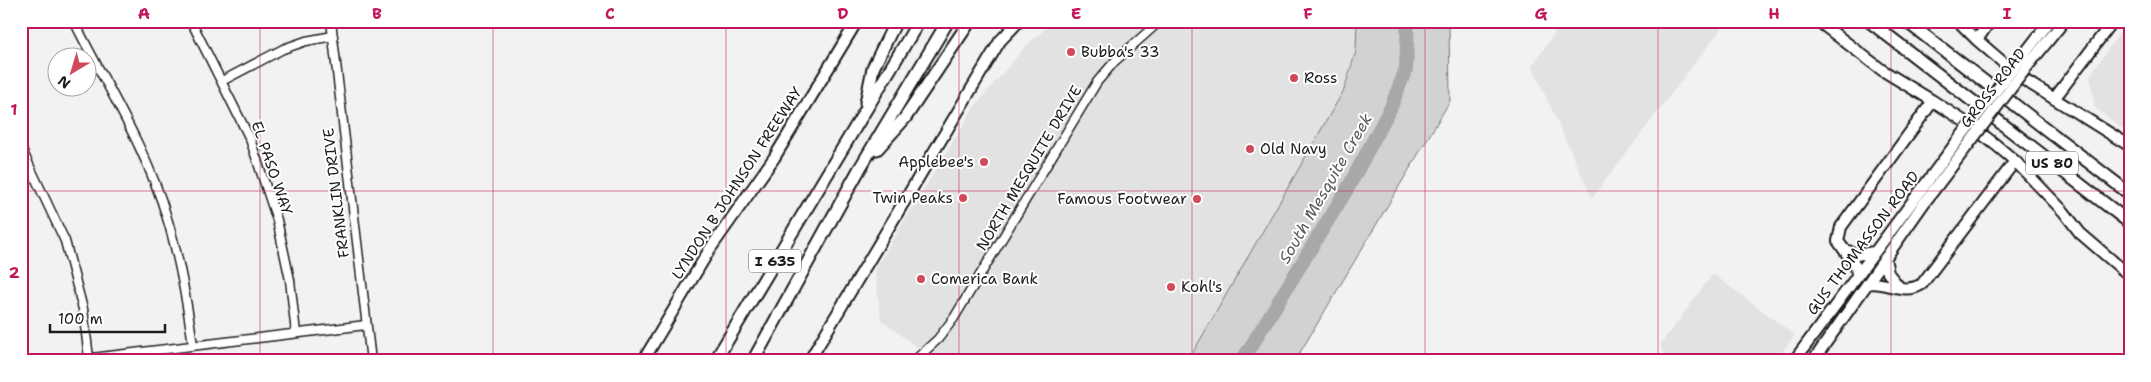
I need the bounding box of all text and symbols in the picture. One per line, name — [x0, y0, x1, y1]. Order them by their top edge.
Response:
text: A — [138, 3, 150, 24]
text: B — [372, 3, 382, 24]
text: C — [605, 3, 615, 24]
text: D — [837, 3, 849, 24]
text: E — [1071, 3, 1081, 24]
text: F — [1303, 3, 1313, 24]
text: G — [1535, 3, 1548, 24]
text: H — [1768, 3, 1780, 24]
text: I — [2003, 3, 2012, 24]
place label: Bubba's 33 — [1081, 42, 1159, 62]
street label: GROSS ROAD — [1956, 44, 2030, 132]
marker: Bubba's 33 — [1065, 46, 1077, 58]
north arrow — [48, 48, 98, 98]
place label: Ross — [1304, 68, 1337, 88]
text: N — [54, 72, 74, 93]
marker: Ross — [1288, 72, 1300, 84]
street label: NORTH MESQUITE DRIVE — [972, 82, 1086, 254]
street label: LYNDON B JOHNSON FREEWAY — [667, 83, 807, 283]
text: 1 — [10, 99, 18, 120]
water label: South Mesquite Creek — [1274, 110, 1377, 267]
street label: EL PASO WAY — [247, 118, 297, 218]
street label: FRANKLIN DRIVE — [318, 127, 354, 259]
place label: Old Navy — [1260, 139, 1327, 159]
marker: Old Navy — [1244, 143, 1256, 155]
place label: Applebee's — [898, 152, 974, 172]
road number: US 80 — [2026, 152, 2078, 174]
marker: Applebee's — [978, 156, 990, 168]
street label: GUS THOMASSON ROAD — [1802, 167, 1924, 319]
place label: Twin Peaks — [872, 188, 953, 208]
place label: Famous Footwear — [1057, 189, 1187, 209]
marker: Twin Peaks — [957, 192, 969, 204]
marker: Famous Footwear — [1191, 193, 1203, 205]
road number: I 635 — [749, 250, 801, 272]
text: 2 — [8, 262, 20, 283]
place label: Comerica Bank — [931, 269, 1038, 289]
marker: Comerica Bank — [915, 273, 927, 285]
place label: Kohl's — [1181, 277, 1222, 297]
marker: Kohl's — [1165, 281, 1177, 293]
scale bar — [50, 302, 165, 334]
text: 100 m — [58, 309, 103, 329]

